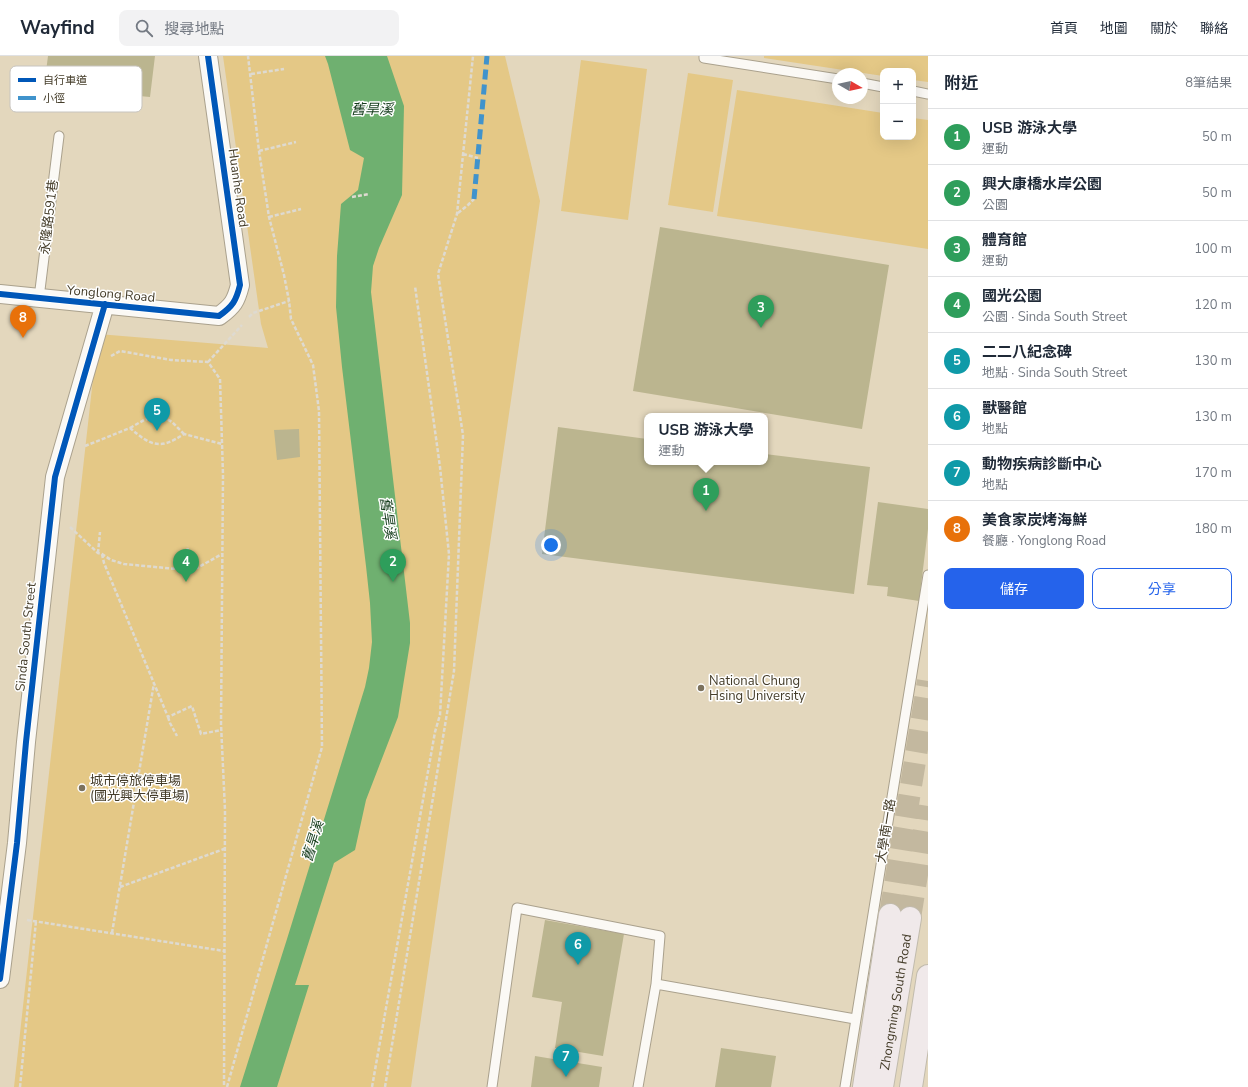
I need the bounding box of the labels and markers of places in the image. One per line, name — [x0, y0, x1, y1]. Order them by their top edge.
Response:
pin: 3 — [748, 295, 774, 328]
pin: 8 — [10, 305, 36, 338]
pin: 5 — [144, 398, 170, 431]
pin: 1 — [693, 478, 719, 511]
pin: 4 — [173, 549, 199, 582]
pin: 2 — [380, 549, 406, 582]
place label: National Chung Hsing University — [709, 672, 805, 705]
marker: National Chung Hsing University — [696, 683, 706, 693]
place label: 城市停旅停車場 (國光興大停車場) — [90, 772, 189, 805]
marker: 城市停旅停車場 (國光興大停車場) — [77, 783, 87, 793]
pin: 6 — [565, 932, 591, 965]
pin: 7 — [553, 1044, 579, 1077]

